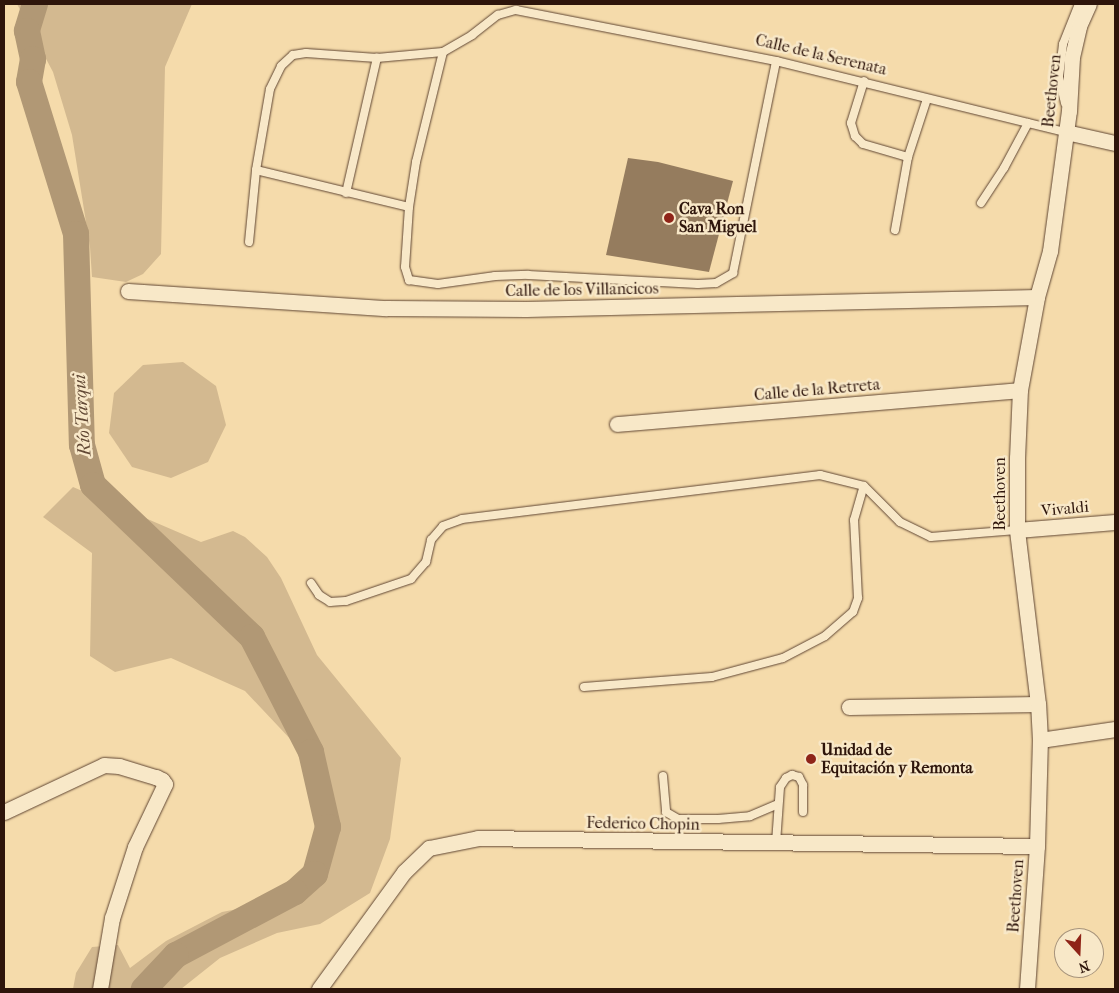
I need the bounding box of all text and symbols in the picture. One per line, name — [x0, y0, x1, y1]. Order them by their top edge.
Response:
street label: Calle de la Serenata — [753, 31, 889, 79]
street label: Beethoven — [1039, 53, 1065, 129]
place label: Cava Ron San Miguel — [679, 199, 757, 237]
marker: Cava Ron San Miguel — [663, 212, 675, 224]
street label: Calle de los Villancicos — [505, 279, 659, 301]
water label: Río Tarqui — [69, 373, 97, 457]
street label: Calle de la Retreta — [753, 375, 881, 405]
street label: Beethoven — [990, 457, 1010, 531]
street label: Vivaldi — [1040, 497, 1090, 521]
place label: Unidad de Equitación y Remonta — [821, 740, 973, 778]
marker: Unidad de Equitación y Remonta — [805, 753, 817, 765]
street label: Federico Chopin — [586, 813, 700, 835]
street label: Beethoven — [1004, 859, 1028, 933]
north arrow — [1054, 928, 1104, 978]
text: N — [1076, 957, 1092, 976]

